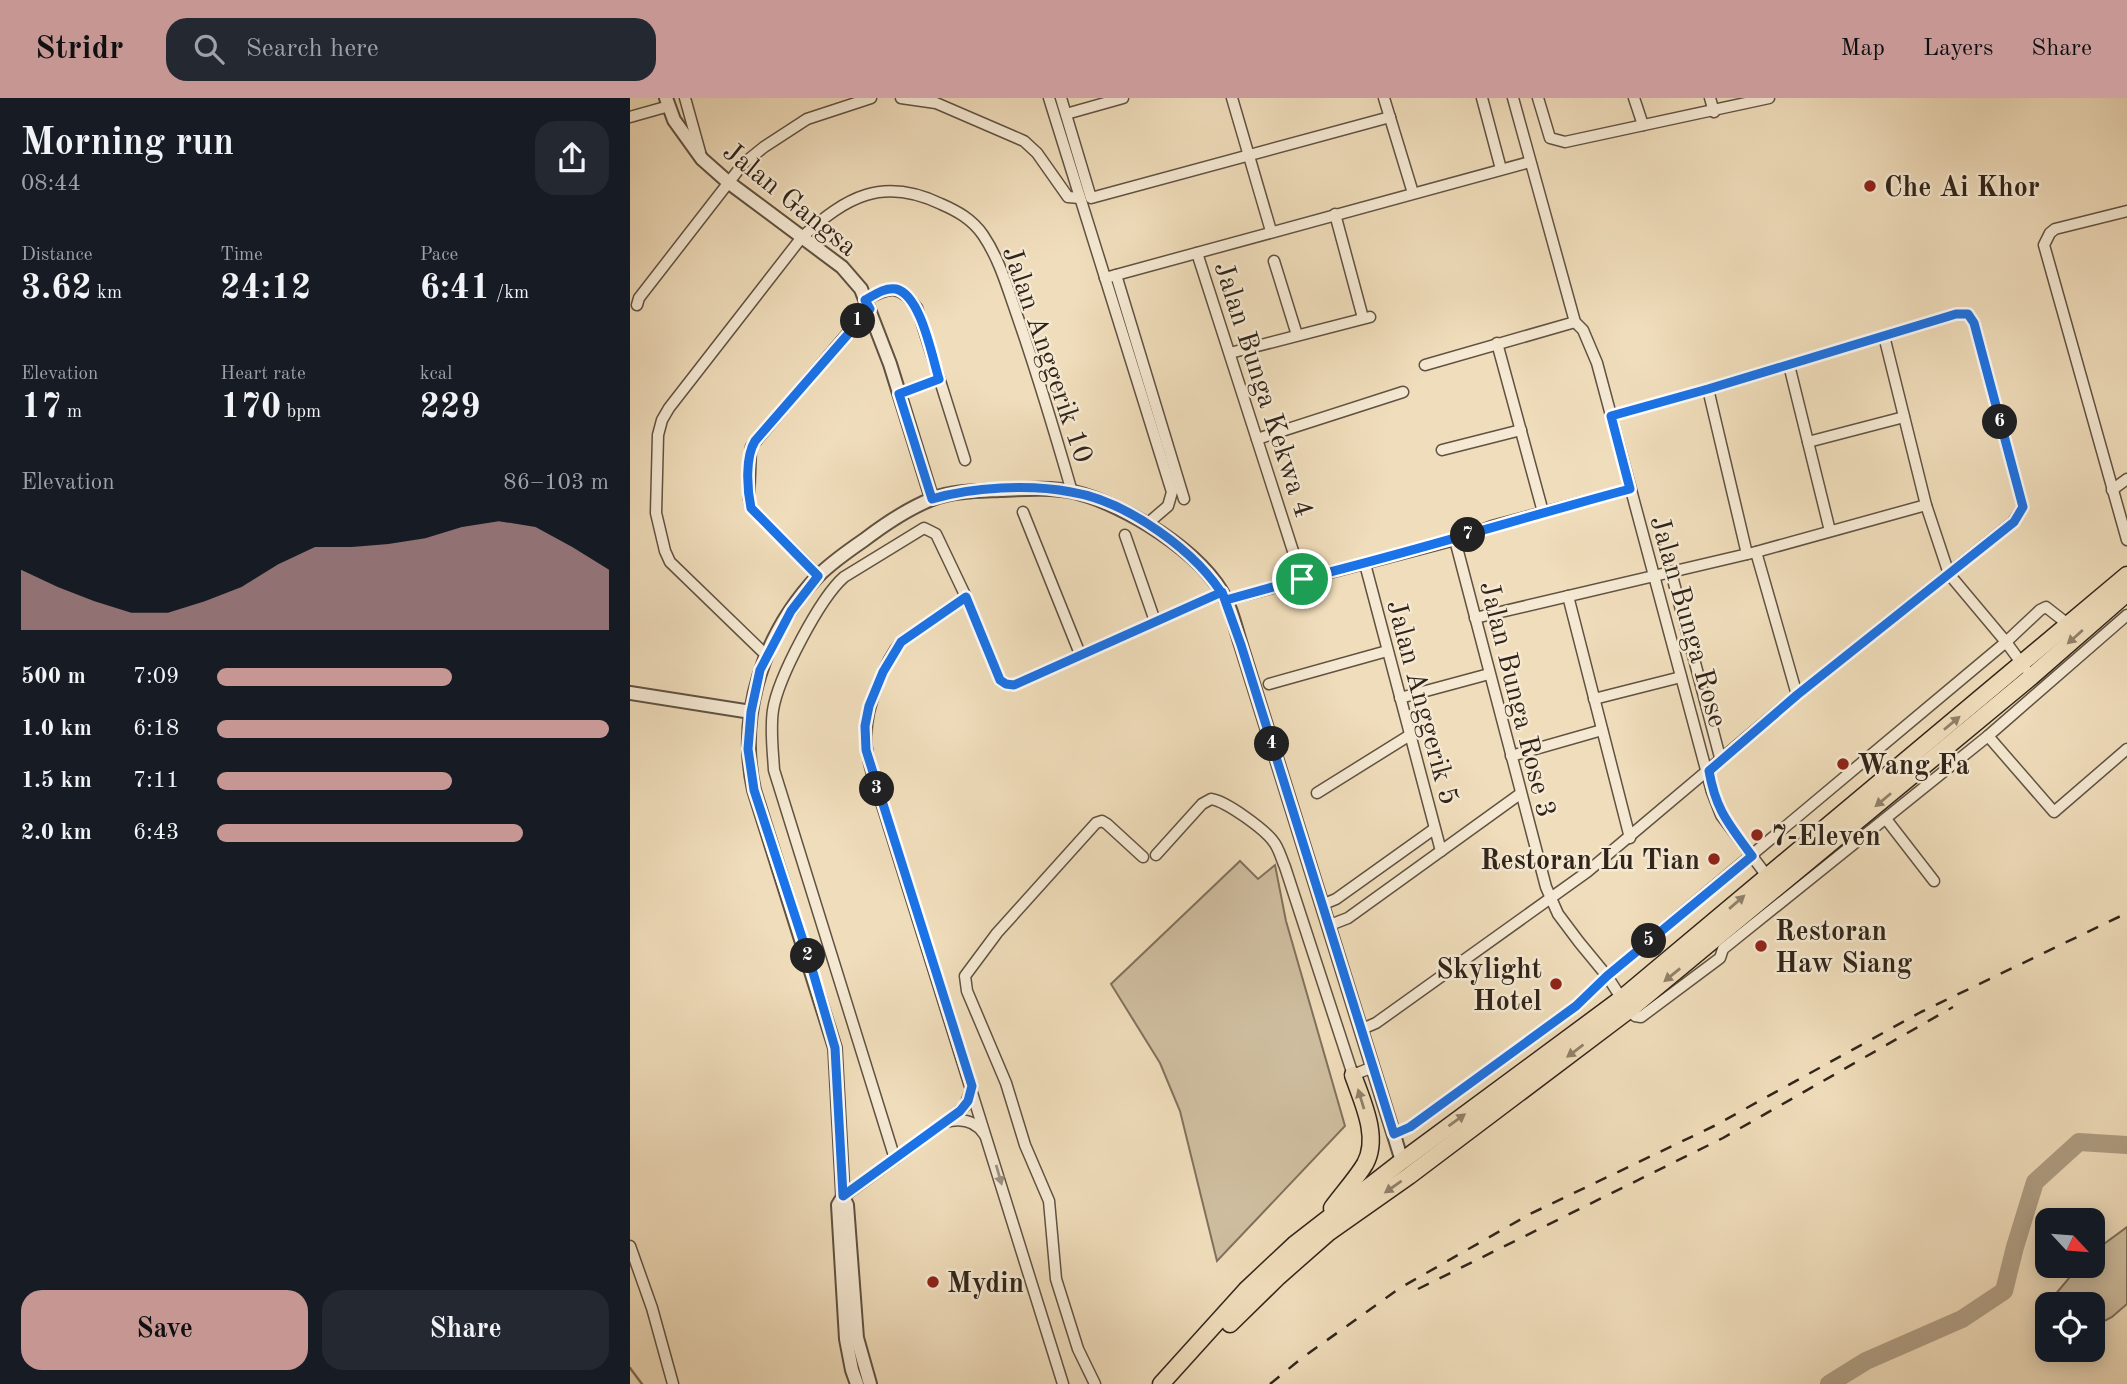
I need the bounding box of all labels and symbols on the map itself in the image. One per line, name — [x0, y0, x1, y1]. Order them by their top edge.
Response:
street label: Jalan Gangsa — [717, 138, 862, 263]
place label: Che Ai Khor — [1884, 175, 2040, 203]
marker: Che Ai Khor — [1862, 178, 1878, 194]
street label: Jalan Anggerik 10 — [996, 243, 1096, 467]
street label: Jalan Bunga Kekwa 4 — [1208, 259, 1317, 521]
pin: 1 — [840, 304, 876, 339]
pin: 6 — [1982, 404, 2018, 440]
street label: Jalan Bunga Rose — [1644, 513, 1731, 731]
pin: 7 — [1450, 518, 1486, 552]
pin — [1272, 549, 1332, 609]
street label: Jalan Bunga Rose 3 — [1473, 579, 1559, 821]
street label: Jalan Anggerik 5 — [1380, 597, 1462, 808]
one-way arrow — [2067, 629, 2084, 645]
one-way arrow — [1942, 715, 1960, 730]
pin: 4 — [1254, 726, 1290, 762]
place label: Wang Fa — [1857, 753, 1970, 781]
marker: Wang Fa — [1835, 756, 1851, 772]
pin: 3 — [860, 772, 894, 806]
one-way arrow — [1874, 793, 1892, 808]
place label: 7-Eleven — [1771, 824, 1881, 852]
marker: 7-Eleven — [1749, 827, 1765, 843]
place label: Restoran Lu Tian — [1480, 848, 1700, 876]
marker: Restoran Lu Tian — [1706, 851, 1722, 867]
one-way arrow — [1728, 895, 1745, 910]
place label: Restoran Haw Siang — [1775, 919, 1913, 979]
pin: 5 — [1632, 924, 1666, 958]
pin: 2 — [790, 938, 826, 974]
marker: Restoran Haw Siang — [1753, 938, 1769, 954]
place label: Skylight Hotel — [1436, 957, 1542, 1017]
one-way arrow — [1664, 967, 1682, 982]
marker: Skylight Hotel — [1548, 976, 1564, 992]
one-way arrow — [1566, 1044, 1584, 1058]
one-way arrow — [1355, 1088, 1366, 1109]
one-way arrow — [1448, 1113, 1466, 1127]
one-way arrow — [994, 1165, 1004, 1186]
one-way arrow — [1384, 1180, 1402, 1194]
north arrow — [2035, 1208, 2105, 1278]
place label: Mydin — [947, 1271, 1024, 1299]
marker: Mydin — [925, 1274, 941, 1290]

